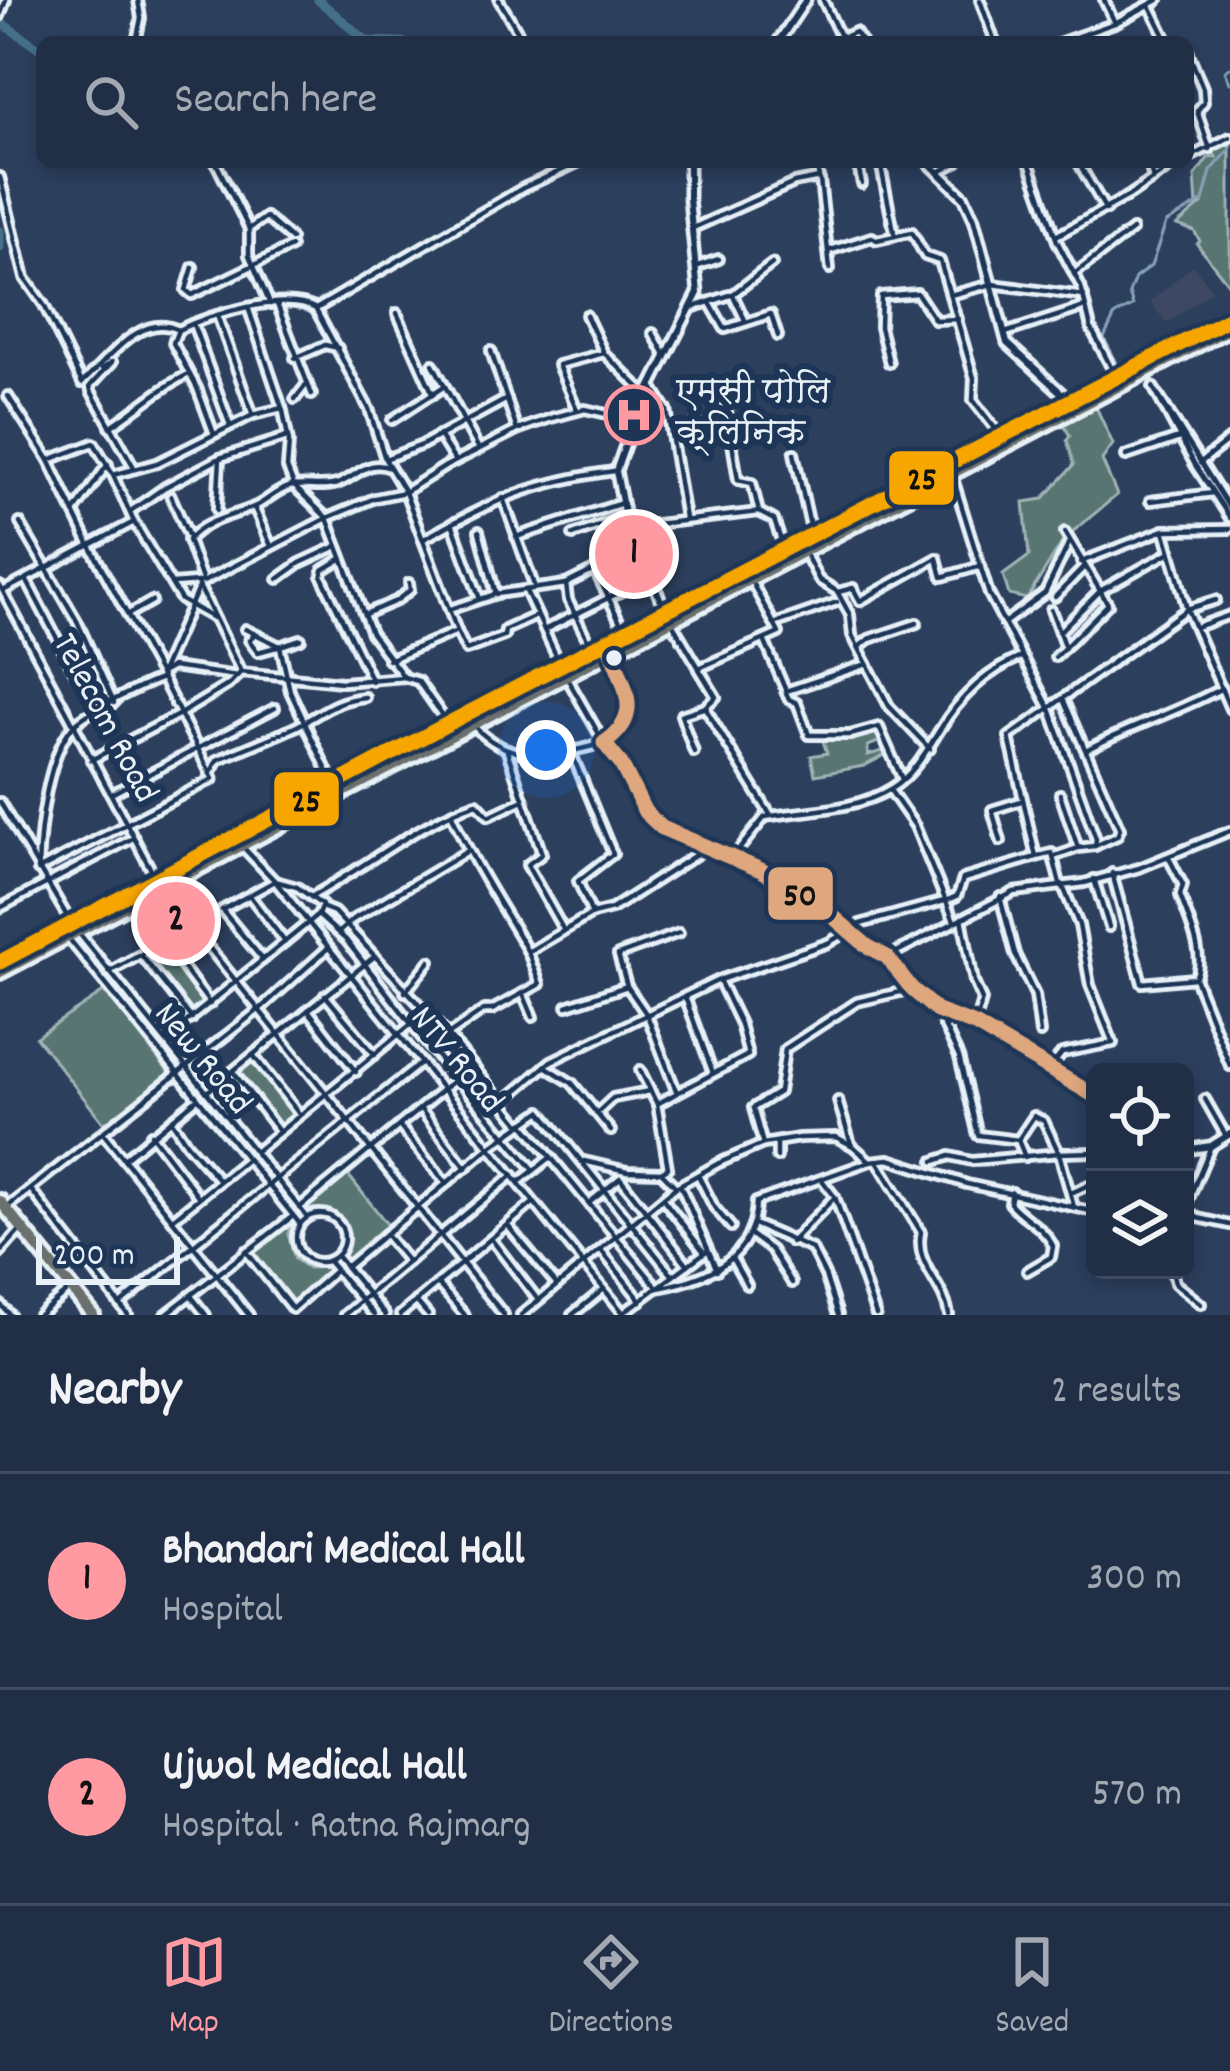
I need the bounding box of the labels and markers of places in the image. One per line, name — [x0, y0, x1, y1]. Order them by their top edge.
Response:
place label: एमसी पोलि क्लिनिक — [675, 368, 831, 461]
hospital icon: एमसी पोलि क्लिनिक — [603, 384, 665, 446]
pin: 1 — [595, 509, 673, 599]
unlabelled marker — [603, 647, 625, 669]
pin: 2 — [137, 876, 215, 966]

